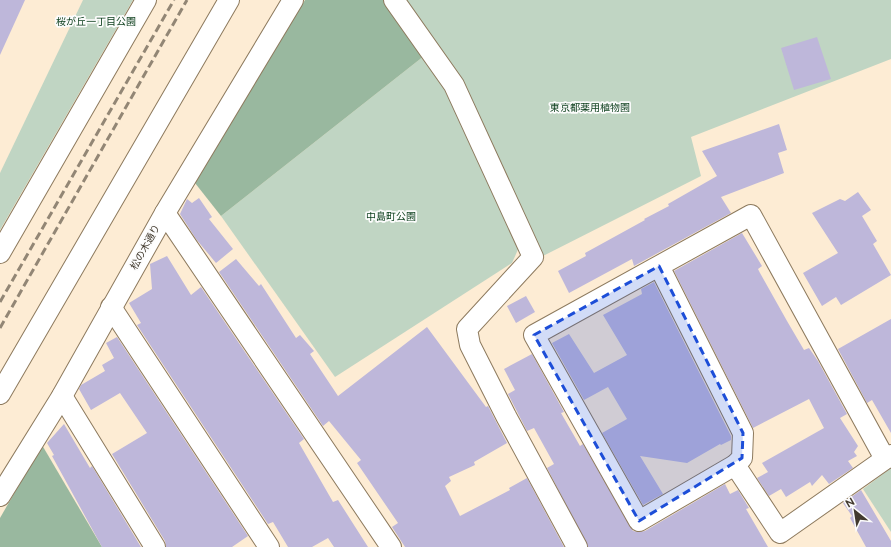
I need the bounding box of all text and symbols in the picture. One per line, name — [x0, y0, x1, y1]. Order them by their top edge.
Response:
park label: 桜が丘一丁目公園 — [56, 16, 136, 27]
park label: 東京都薬用植物園 — [550, 102, 630, 113]
park label: 中島町公園 — [366, 211, 416, 222]
street label: 松の木通り — [128, 222, 162, 272]
north arrow — [835, 491, 875, 531]
text: N — [843, 495, 857, 511]

